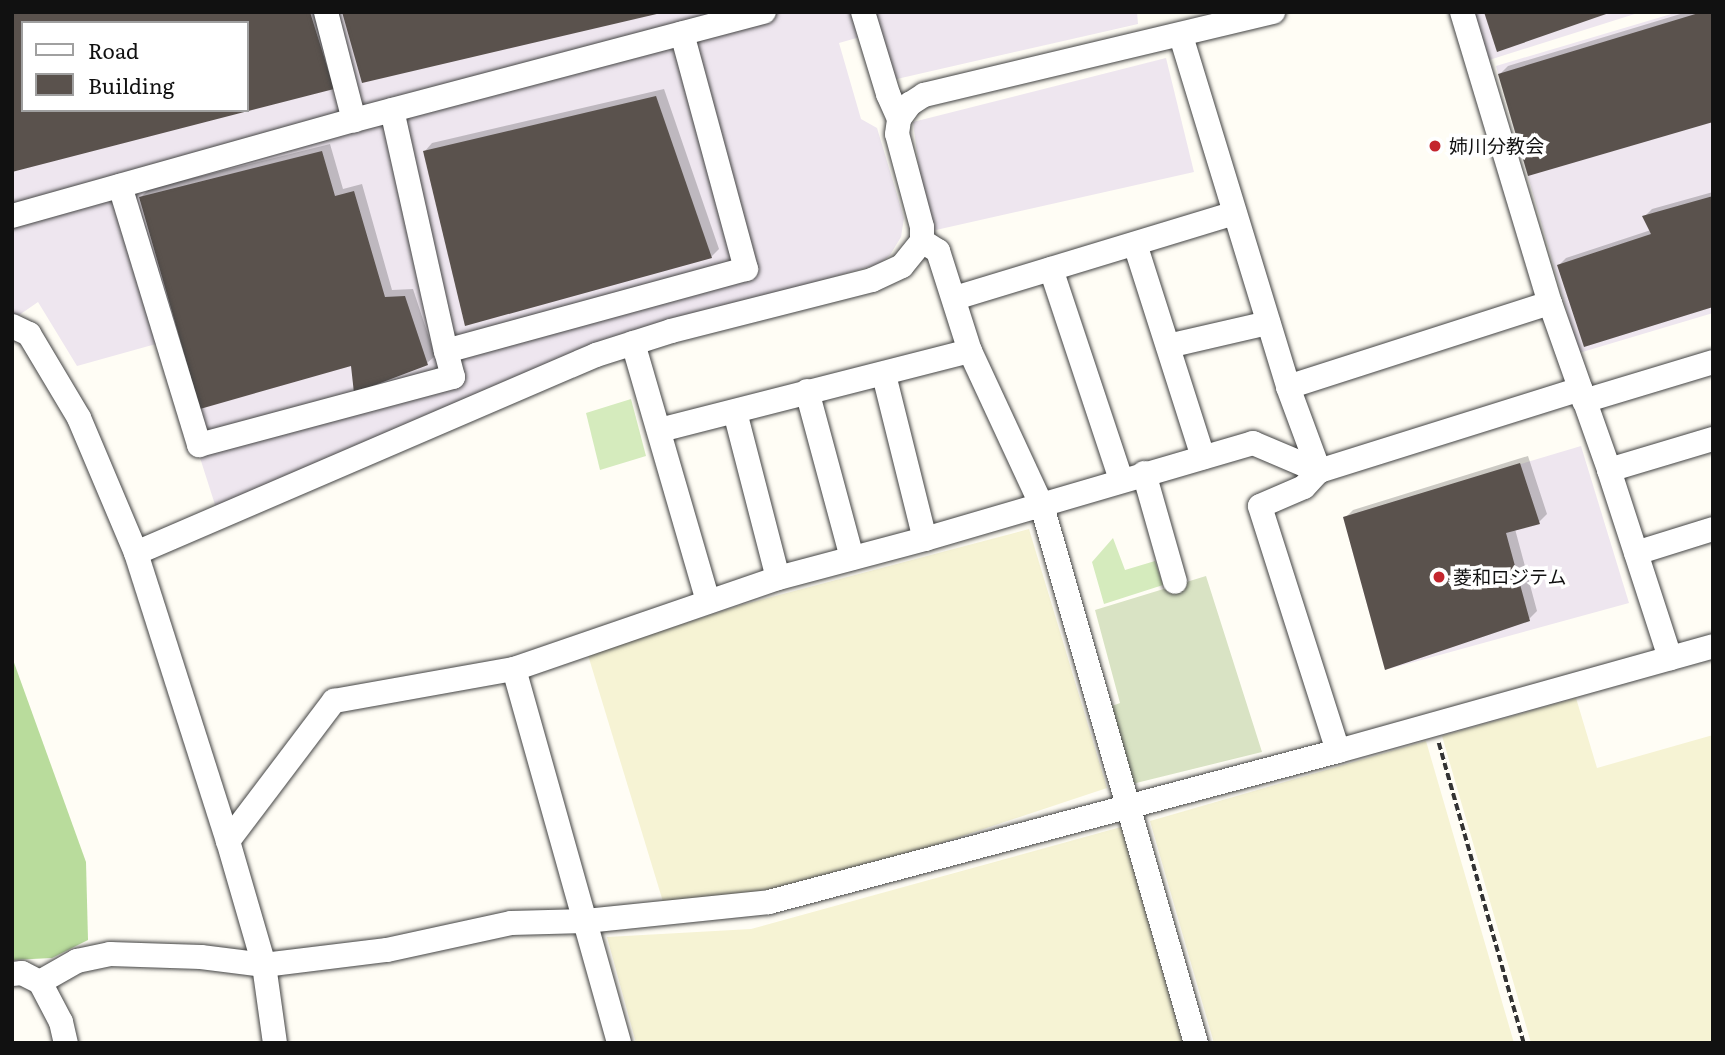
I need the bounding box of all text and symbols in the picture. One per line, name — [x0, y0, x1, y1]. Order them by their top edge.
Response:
legend — [21, 21, 248, 112]
text: Road — [88, 34, 139, 65]
text: Building — [88, 69, 174, 100]
place label: 姉川分教会 — [1449, 135, 1544, 157]
marker: 姉川分教会 — [1427, 138, 1443, 154]
place label: 菱和ロジテム — [1453, 566, 1567, 588]
marker: 菱和ロジテム — [1431, 569, 1447, 585]

